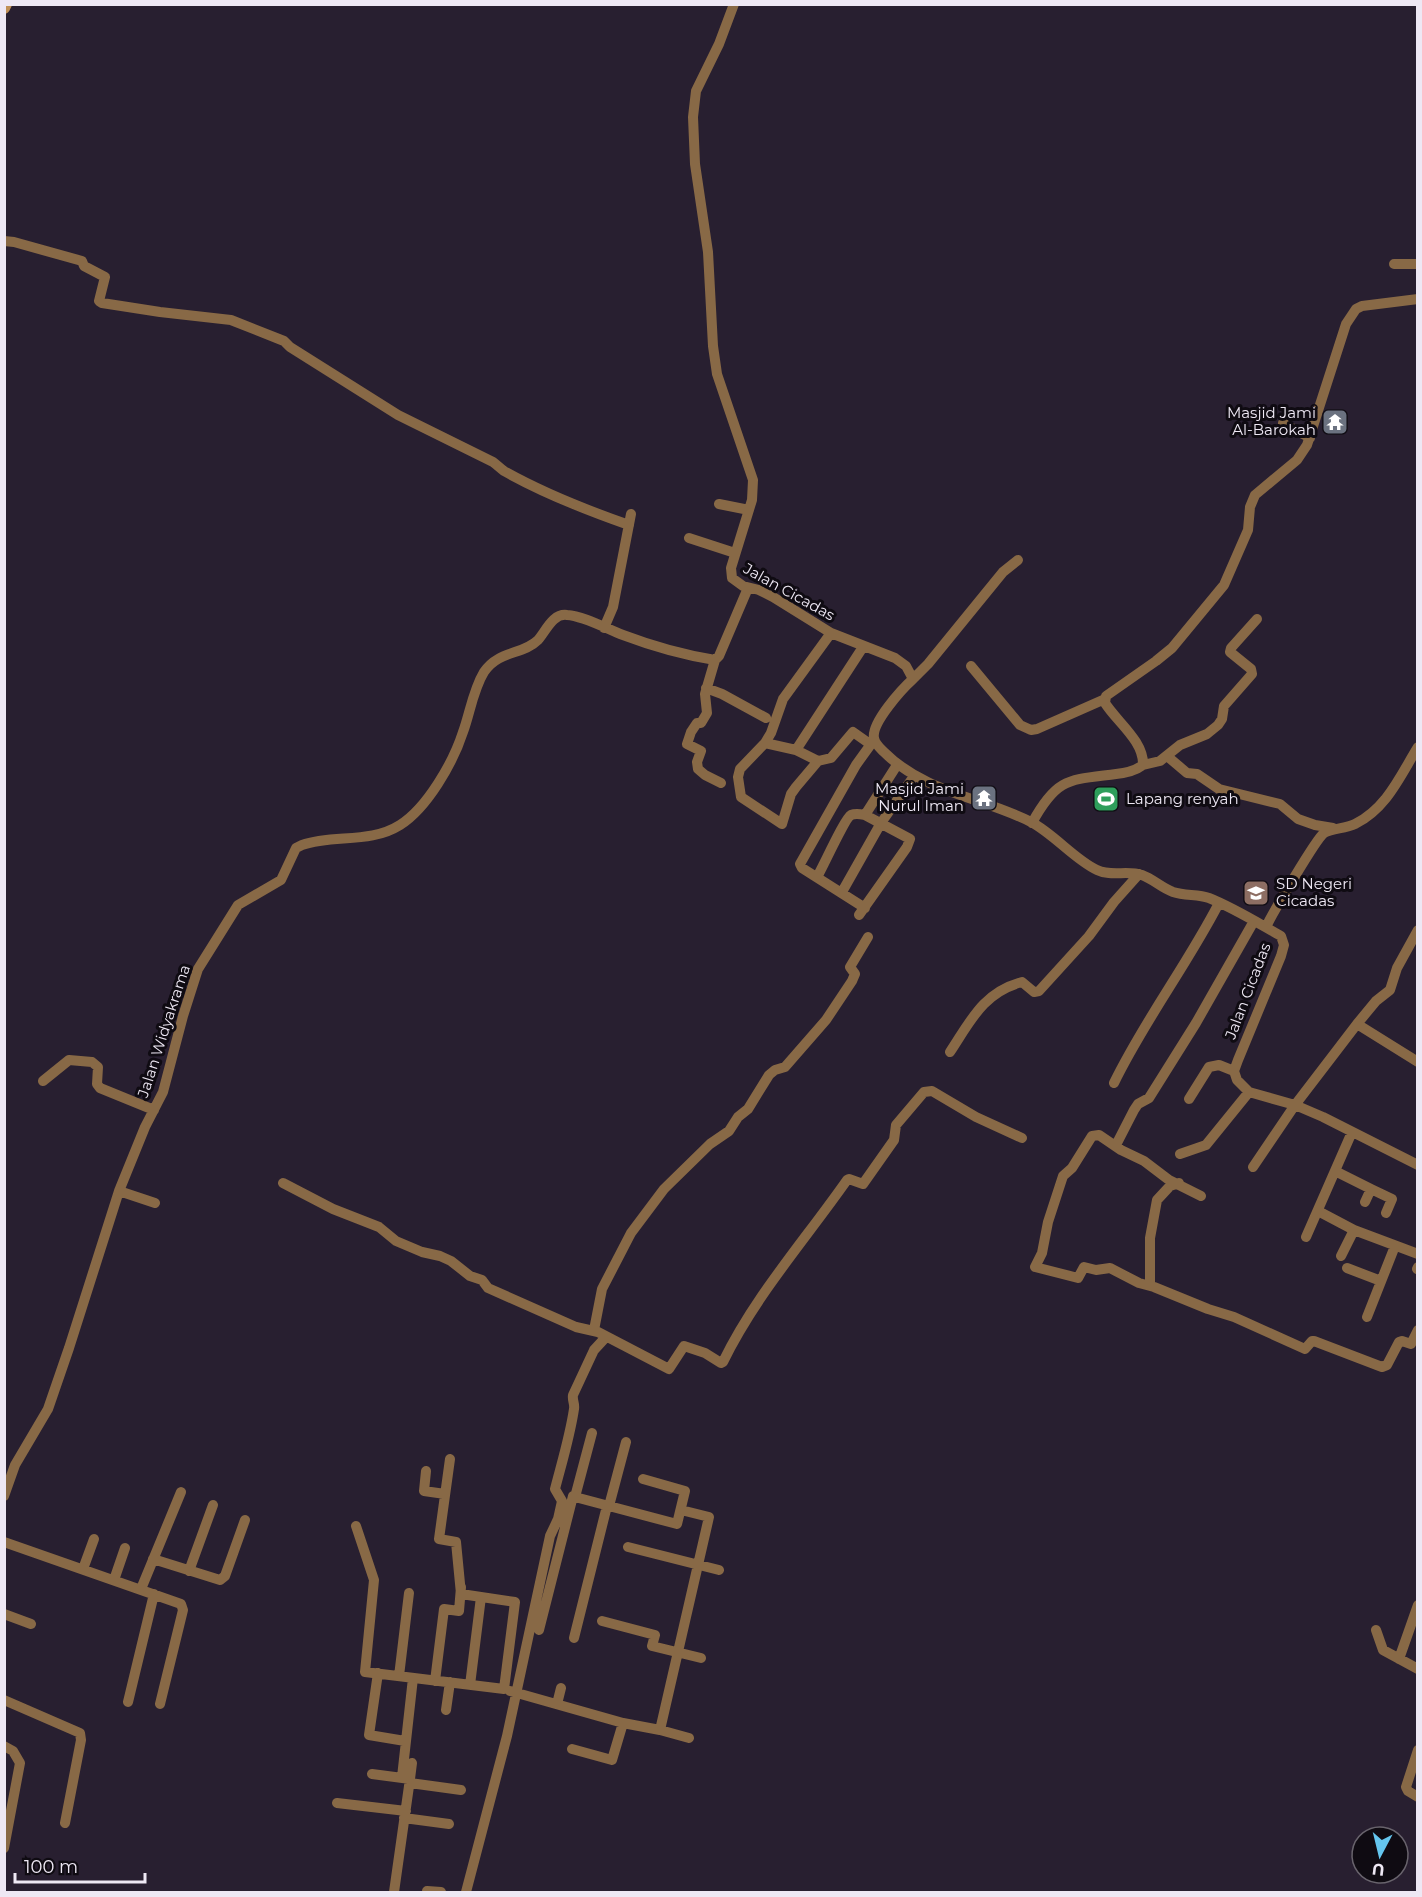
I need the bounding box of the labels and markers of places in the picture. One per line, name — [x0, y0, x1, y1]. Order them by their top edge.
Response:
place label: Masjid Jami Al-Barokah — [1227, 403, 1316, 439]
temple icon: Masjid Jami Al-Barokah — [1320, 407, 1350, 437]
place label: Masjid Jami Nurul Iman — [875, 779, 964, 815]
temple icon: Masjid Jami Nurul Iman — [969, 783, 999, 813]
sports icon: Lapang renyah — [1091, 784, 1121, 814]
place label: Lapang renyah — [1126, 789, 1239, 808]
place label: SD Negeri Cicadas — [1276, 874, 1352, 910]
school or university icon: SD Negeri Cicadas — [1241, 878, 1271, 908]

